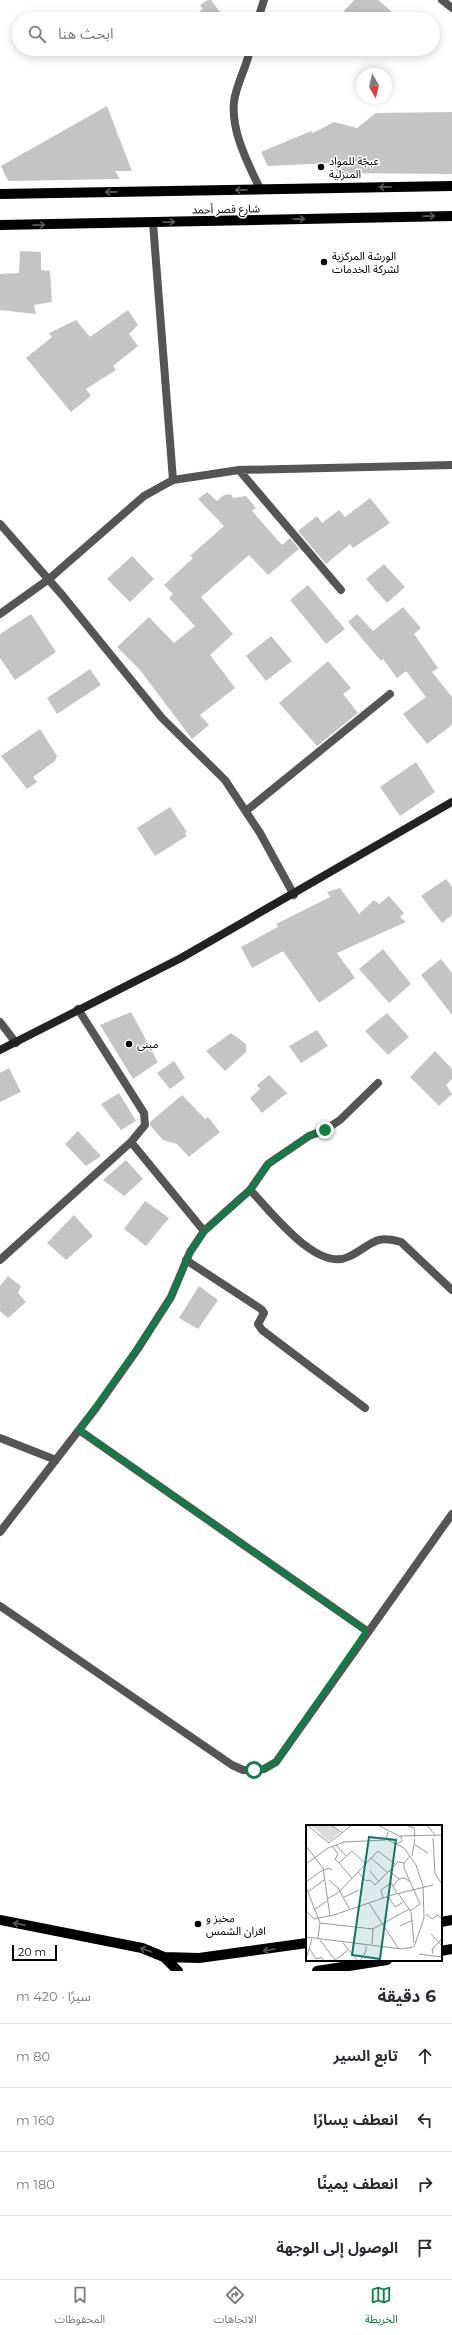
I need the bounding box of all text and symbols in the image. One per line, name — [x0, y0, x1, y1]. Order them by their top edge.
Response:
search box — [12, 12, 440, 56]
icon: search — [26, 23, 48, 45]
text: ابحث هنا — [58, 24, 114, 43]
north arrow — [356, 68, 392, 104]
place label: عبجّة للمواد المنزلية — [329, 154, 380, 181]
marker: عبجّة للمواد المنزلية — [316, 162, 326, 172]
one-way arrow — [379, 183, 392, 191]
one-way arrow — [235, 186, 248, 194]
one-way arrow — [105, 188, 118, 196]
street label: شارع قصر أحمد — [192, 201, 261, 218]
one-way arrow — [422, 212, 435, 220]
one-way arrow — [292, 215, 305, 223]
one-way arrow — [162, 218, 175, 226]
one-way arrow — [32, 221, 45, 228]
place label: الورشة المركزية لشركة الخدمات — [332, 249, 399, 276]
marker: الورشة المركزية لشركة الخدمات — [319, 257, 329, 267]
place label: مبنى — [137, 1037, 159, 1051]
marker: مبنى — [124, 1039, 134, 1049]
route end — [316, 1121, 334, 1139]
route start — [245, 1761, 263, 1779]
inset map — [306, 1825, 442, 1961]
place label: مخبز و افران الشمس — [206, 1911, 266, 1938]
one-way arrow — [13, 1919, 26, 1927]
marker: مخبز و افران الشمس — [193, 1919, 203, 1929]
scale bar — [12, 1943, 57, 1962]
text: 20 m — [18, 1945, 46, 1959]
one-way arrow — [141, 1945, 153, 1953]
one-way arrow — [262, 1946, 275, 1954]
text: 6 دقيقة — [378, 1986, 436, 2006]
text: سيرًا · 420 m — [16, 1988, 91, 2004]
icon: ahead — [414, 2045, 436, 2067]
text: تابع السير — [334, 2046, 398, 2065]
text: 80 m — [16, 2048, 50, 2064]
icon: left — [414, 2109, 436, 2131]
text: انعطف يسارًا — [313, 2110, 398, 2129]
text: 160 m — [16, 2112, 54, 2128]
icon: right — [414, 2173, 436, 2195]
text: انعطف يمينًا — [317, 2174, 398, 2193]
text: 180 m — [16, 2176, 55, 2192]
icon: arrive — [414, 2237, 436, 2259]
text: الوصول إلى الوجهة — [276, 2238, 398, 2257]
tab: المحفوظات — [54, 2284, 105, 2331]
tab: الاتجاهات — [214, 2284, 257, 2331]
tab: الخريطة — [365, 2284, 398, 2331]

